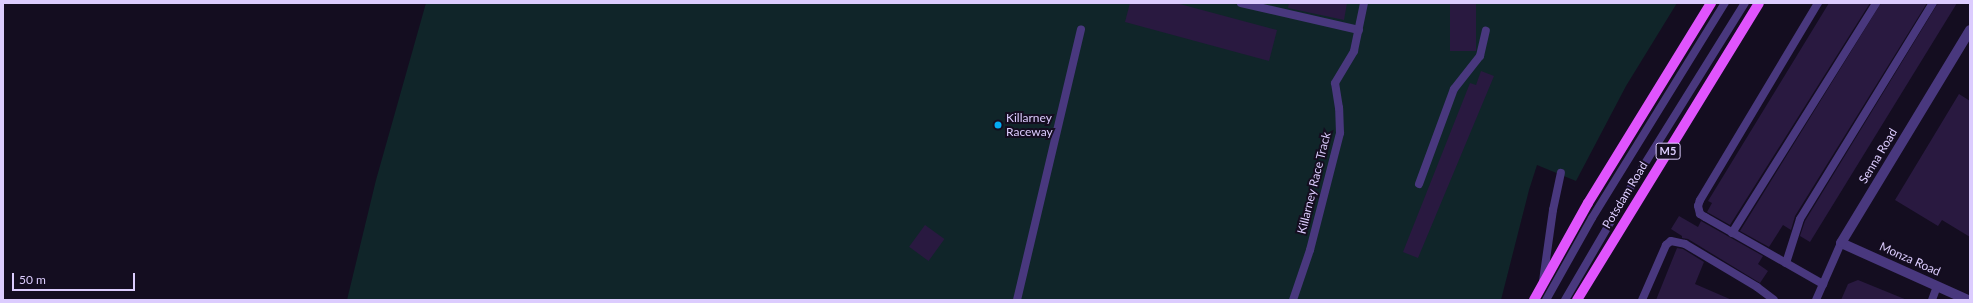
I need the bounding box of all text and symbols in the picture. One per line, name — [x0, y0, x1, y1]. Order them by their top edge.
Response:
place label: Killarney Raceway — [1006, 111, 1053, 139]
marker: Killarney Raceway — [993, 120, 1003, 130]
street label: Senna Road — [1856, 126, 1900, 186]
street label: Killarney Race Track — [1294, 130, 1334, 236]
road number: M5 — [1655, 142, 1681, 160]
street label: Potsdam Road — [1599, 159, 1651, 231]
street label: Monza Road — [1877, 239, 1943, 279]
scale bar — [14, 265, 137, 291]
text: 50 m — [19, 272, 46, 287]

